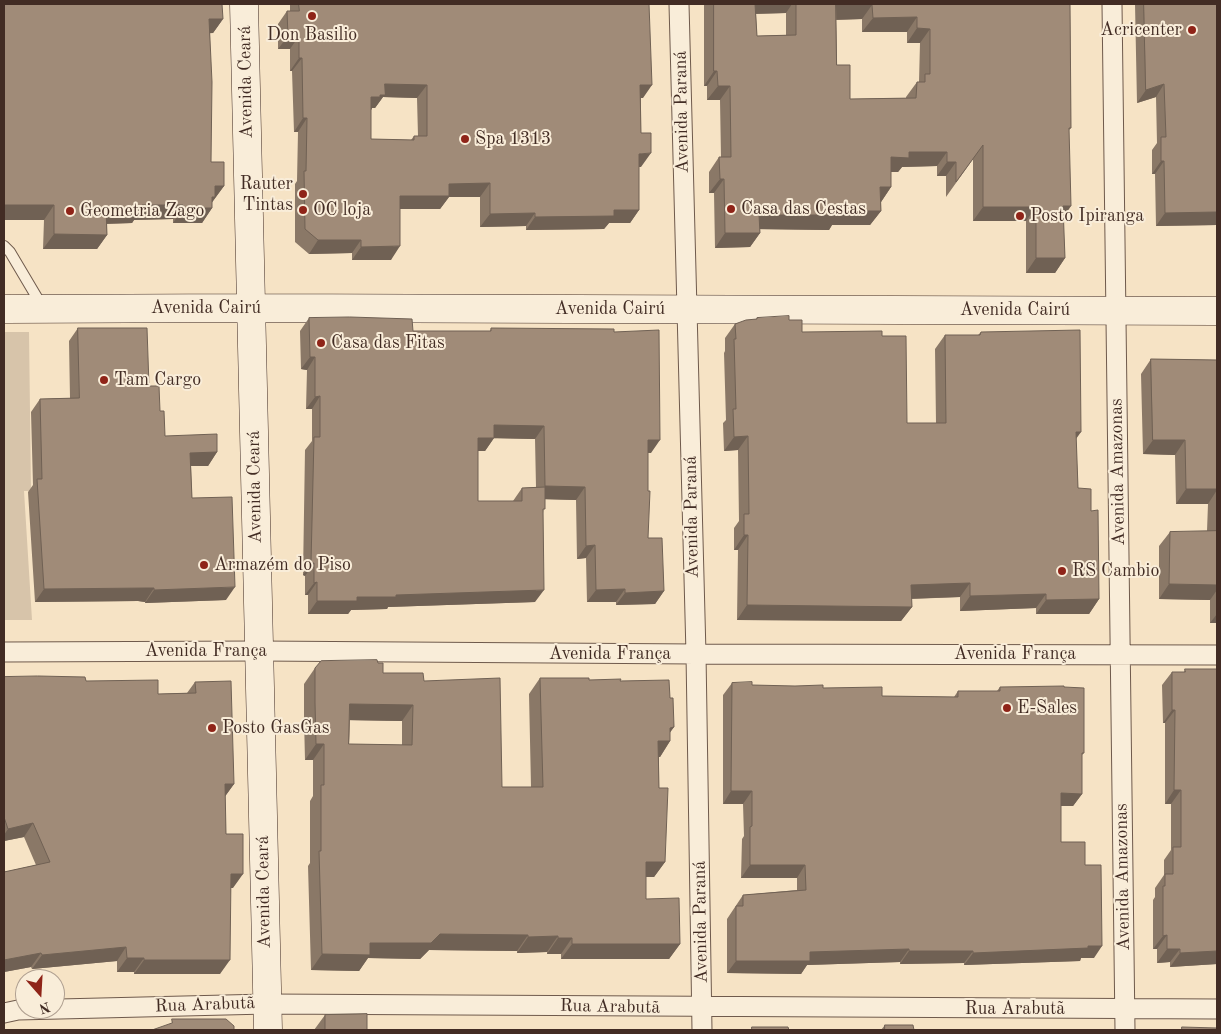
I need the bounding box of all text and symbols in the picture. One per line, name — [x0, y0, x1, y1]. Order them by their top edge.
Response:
marker: Don Basilio — [306, 10, 318, 22]
place label: Acricenter — [1100, 19, 1182, 41]
place label: Don Basilio — [267, 24, 357, 46]
marker: Acricenter — [1186, 24, 1198, 36]
street label: Avenida Ceará — [234, 25, 258, 139]
street label: Avenida Paraná — [670, 50, 694, 174]
place label: Spa 1313 — [475, 128, 551, 150]
marker: Spa 1313 — [459, 133, 471, 145]
place label: Rauter Tintas — [240, 173, 293, 215]
marker: Rauter Tintas — [297, 188, 309, 200]
place label: Casa das Cestas — [741, 198, 866, 220]
place label: OC loja — [313, 199, 371, 221]
place label: Geometria Zago — [80, 200, 204, 222]
marker: Casa das Cestas — [725, 203, 737, 215]
marker: OC loja — [297, 204, 309, 216]
marker: Geometria Zago — [64, 205, 76, 217]
place label: Posto Ipiranga — [1030, 205, 1144, 227]
marker: Posto Ipiranga — [1014, 210, 1026, 222]
street label: Avenida Cairú — [151, 297, 261, 319]
street label: Avenida Cairú — [555, 298, 665, 320]
street label: Avenida Cairú — [960, 299, 1070, 321]
place label: Casa das Fitas — [331, 332, 445, 354]
marker: Casa das Fitas — [315, 337, 327, 349]
place label: Tam Cargo — [114, 369, 201, 391]
marker: Tam Cargo — [98, 374, 110, 386]
street label: Avenida Amazonas — [1106, 398, 1130, 546]
street label: Avenida Ceará — [243, 430, 267, 544]
street label: Avenida Paraná — [680, 455, 704, 579]
place label: Armazém do Piso — [214, 554, 351, 576]
marker: Armazém do Piso — [198, 559, 210, 571]
place label: RS Cambio — [1072, 560, 1159, 582]
marker: RS Cambio — [1056, 565, 1068, 577]
street label: Avenida França — [145, 640, 267, 662]
street label: Avenida França — [549, 643, 671, 665]
street label: Avenida França — [954, 643, 1076, 665]
place label: E-Sales — [1017, 697, 1077, 719]
marker: E-Sales — [1001, 702, 1013, 714]
place label: Posto GasGas — [222, 717, 330, 739]
marker: Posto GasGas — [206, 722, 218, 734]
street label: Avenida Amazonas — [1111, 803, 1135, 951]
street label: Avenida Ceará — [252, 835, 276, 949]
street label: Avenida Paraná — [689, 860, 713, 984]
north arrow — [15, 969, 65, 1019]
street label: Rua Arabutã — [154, 992, 256, 1018]
street label: Rua Arabutã — [560, 995, 660, 1019]
street label: Rua Arabutã — [965, 998, 1065, 1020]
text: N — [37, 999, 52, 1016]

